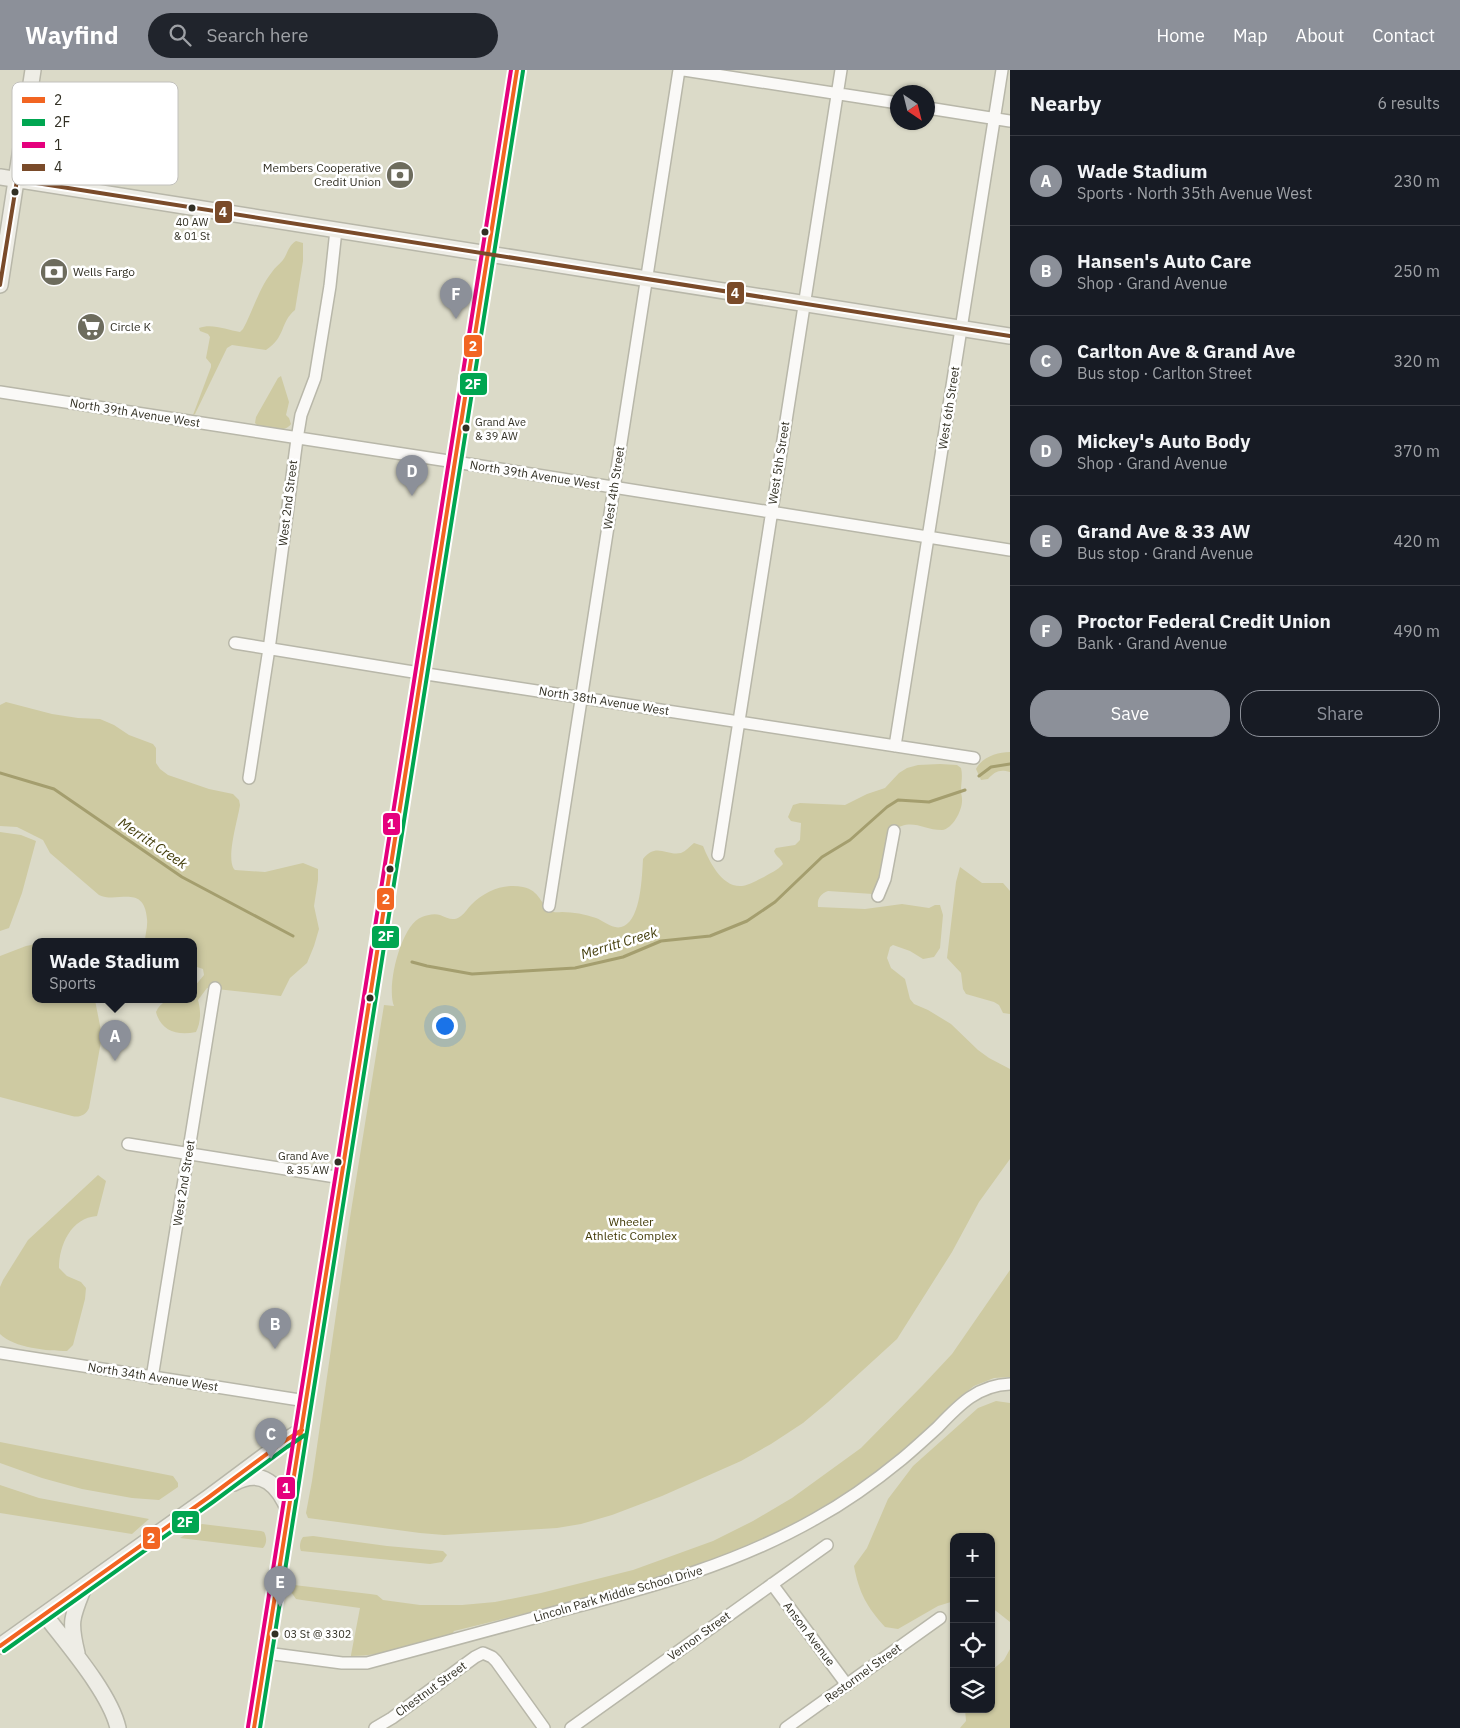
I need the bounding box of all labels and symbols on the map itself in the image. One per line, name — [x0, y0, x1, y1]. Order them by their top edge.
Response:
legend — [12, 82, 178, 185]
north arrow — [890, 85, 935, 130]
text: 2 — [54, 91, 62, 109]
text: 2F — [54, 113, 70, 131]
text: 1 — [54, 136, 62, 154]
text: 4 — [54, 158, 62, 176]
place label: Members Cooperative Credit Union — [263, 160, 381, 189]
bank icon: Members Cooperative Credit Union — [385, 160, 415, 190]
unlabelled marker — [10, 187, 20, 197]
line badge: 4 — [214, 200, 233, 224]
marker: 40 AW & 01 St — [187, 203, 197, 213]
text: 4 — [219, 203, 227, 221]
place label: 40 AW & 01 St — [174, 215, 210, 243]
unlabelled marker — [480, 227, 490, 237]
bank icon: Wells Fargo — [39, 257, 69, 287]
place label: Wells Fargo — [73, 264, 135, 279]
pin: F — [440, 278, 472, 319]
line badge: 4 — [726, 281, 745, 305]
text: 4 — [731, 284, 739, 302]
supermarket icon: Circle K — [76, 312, 106, 342]
place label: Circle K — [110, 319, 152, 334]
line badge: 2 — [463, 334, 483, 358]
text: 2 — [469, 337, 477, 355]
street label: West 6th Street — [935, 365, 962, 451]
line badge: 2F — [459, 372, 488, 396]
text: 2F — [465, 375, 481, 393]
street label: North 39th Avenue West — [69, 395, 201, 430]
place label: Grand Ave & 39 AW — [475, 415, 526, 443]
street label: West 5th Street — [765, 420, 792, 506]
marker: Grand Ave & 39 AW — [461, 423, 471, 433]
street label: West 4th Street — [600, 445, 627, 531]
pin: D — [396, 455, 428, 496]
street label: North 39th Avenue West — [469, 457, 601, 492]
street label: West 2nd Street — [275, 459, 300, 547]
street label: North 38th Avenue West — [538, 683, 670, 718]
line badge: 1 — [382, 812, 401, 836]
water label: Merritt Creek — [115, 813, 191, 873]
text: 1 — [387, 815, 396, 833]
unlabelled marker — [385, 864, 395, 874]
line badge: 2 — [376, 887, 395, 911]
text: 2 — [382, 890, 390, 908]
water label: Merritt Creek — [578, 923, 660, 963]
line badge: 2F — [371, 925, 400, 949]
text: 2F — [378, 927, 394, 945]
unlabelled marker — [365, 993, 375, 1003]
your location — [432, 1013, 458, 1039]
pin: A — [99, 1020, 131, 1061]
street label: West 2nd Street — [169, 1139, 198, 1227]
place label: Grand Ave & 35 AW — [278, 1149, 329, 1177]
marker: Grand Ave & 35 AW — [333, 1157, 343, 1167]
park label: Wheeler Athletic Complex — [585, 1214, 677, 1243]
pin: B — [259, 1308, 291, 1349]
street label: North 34th Avenue West — [87, 1359, 219, 1394]
pin: C — [255, 1418, 287, 1459]
line badge: 1 — [276, 1476, 296, 1500]
text: 1 — [282, 1479, 291, 1497]
line badge: 2F — [171, 1510, 200, 1534]
text: 2F — [177, 1513, 193, 1531]
line badge: 2 — [142, 1526, 161, 1550]
text: 2 — [147, 1529, 155, 1547]
street label: Lincoln Park Middle School Drive — [532, 1562, 704, 1625]
pin: E — [264, 1566, 296, 1607]
street label: Anson Avenue — [780, 1599, 839, 1669]
street label: Vernon Street — [664, 1608, 733, 1663]
place label: 03 St @ 3302 — [284, 1627, 351, 1641]
marker: 03 St @ 3302 — [270, 1629, 280, 1639]
street label: Restormel Street — [821, 1640, 904, 1705]
street label: Chestnut Street — [392, 1658, 469, 1719]

